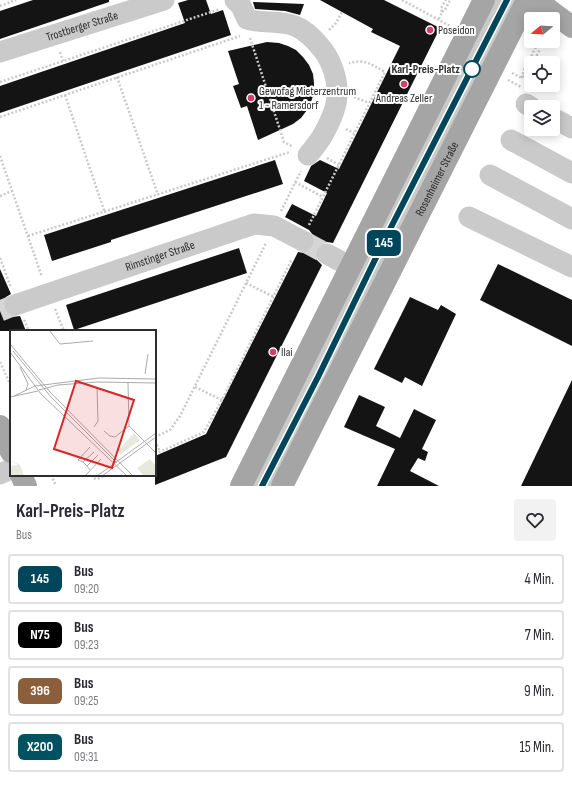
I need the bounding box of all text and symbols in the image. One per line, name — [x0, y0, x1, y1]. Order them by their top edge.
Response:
street label: Trostberger Straße — [44, 8, 120, 44]
north arrow — [524, 12, 560, 48]
map controls — [524, 12, 560, 136]
place label: Poseidon — [438, 23, 475, 38]
marker: Poseidon — [425, 25, 435, 35]
button: locate — [524, 56, 560, 92]
marker: Karl-Preis-Platz — [463, 60, 481, 78]
place label: Karl-Preis-Platz — [391, 62, 460, 77]
marker: Andreas Zeller — [399, 79, 409, 89]
place label: Gewofag Mieterzentrum 1 - Ramersdorf — [259, 84, 356, 113]
place label: Andreas Zeller — [375, 91, 433, 106]
marker: Gewofag Mieterzentrum 1 - Ramersdorf — [246, 93, 256, 103]
button: layers — [524, 100, 560, 136]
street label: Rosenheimer Straße — [412, 139, 462, 219]
line badge: 145 — [361, 230, 407, 256]
text: 145 — [375, 234, 393, 251]
street label: Rimstinger Straße — [123, 237, 197, 275]
inset map — [10, 330, 156, 476]
place label: Ilai — [281, 345, 293, 360]
marker: Ilai — [268, 347, 278, 357]
button: heart — [514, 499, 556, 541]
text: Karl-Preis-Platz — [16, 500, 125, 523]
text: Bus — [16, 527, 32, 543]
text: Bus — [74, 562, 93, 581]
text: 145 — [31, 570, 49, 587]
text: 4 Min. — [524, 570, 554, 589]
text: 09:20 — [74, 581, 99, 597]
text: Bus — [74, 618, 93, 637]
text: N75 — [30, 626, 50, 643]
text: 7 Min. — [525, 626, 554, 645]
text: 09:23 — [74, 637, 99, 653]
text: Bus — [74, 674, 93, 693]
text: 396 — [30, 682, 50, 699]
text: 9 Min. — [524, 682, 554, 701]
text: 09:25 — [74, 693, 99, 709]
text: Bus — [74, 730, 93, 749]
text: X200 — [27, 738, 53, 755]
text: 15 Min. — [519, 738, 554, 757]
text: 09:31 — [74, 749, 98, 765]

